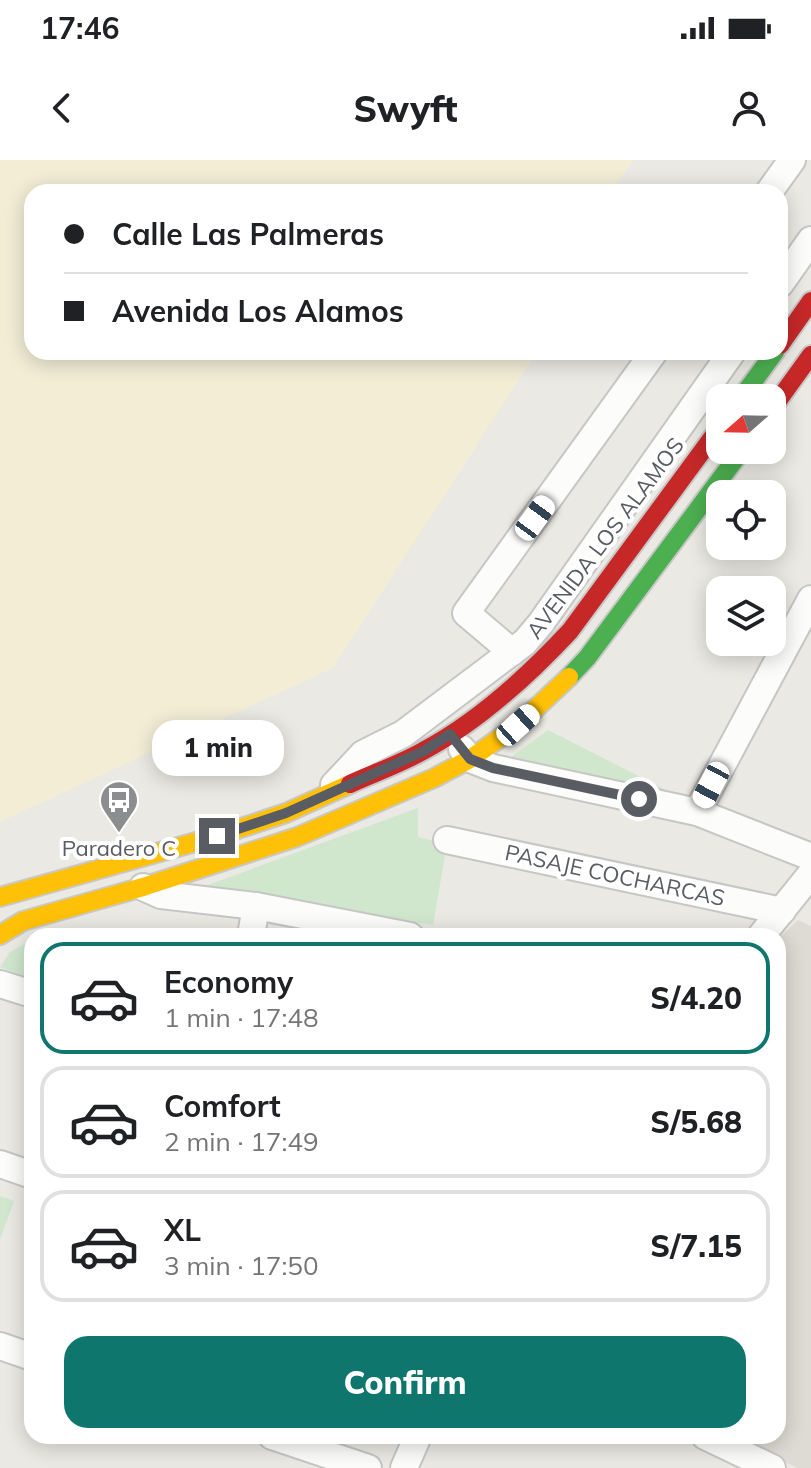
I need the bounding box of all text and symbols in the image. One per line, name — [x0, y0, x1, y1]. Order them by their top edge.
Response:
text: 17:46 — [40, 9, 119, 47]
icon: back — [40, 86, 84, 130]
text: Swyft — [354, 86, 457, 131]
icon: person — [727, 86, 771, 130]
text: Calle Las Palmeras — [112, 215, 384, 253]
text: Avenida Los Alamos — [112, 292, 404, 330]
north arrow — [706, 384, 786, 464]
map controls — [706, 384, 786, 656]
street label: AVENIDA LOS ALAMOS — [520, 432, 690, 644]
button: locate — [706, 480, 786, 560]
car — [511, 492, 559, 544]
button: layers — [706, 576, 786, 656]
car — [492, 700, 544, 750]
callout: 1 min — [151, 720, 283, 776]
text: 1 min — [183, 731, 253, 764]
car — [689, 758, 733, 812]
bus stop icon: Paradero C — [98, 779, 140, 834]
route start — [621, 781, 657, 817]
route end — [199, 818, 235, 854]
place label: Paradero C — [62, 834, 176, 862]
street label: PASAJE COCHARCAS — [502, 838, 728, 912]
icon: car — [68, 962, 140, 1034]
text: Economy — [164, 963, 293, 1001]
text: S/4.20 — [650, 979, 742, 1017]
text: 1 min · 17:48 — [164, 1001, 319, 1034]
icon: car — [68, 1086, 140, 1158]
text: Comfort — [164, 1087, 281, 1125]
text: S/5.68 — [650, 1103, 742, 1141]
text: 2 min · 17:49 — [164, 1125, 319, 1158]
icon: car — [68, 1210, 140, 1282]
text: XL — [164, 1211, 201, 1249]
text: S/7.15 — [650, 1227, 742, 1265]
text: 3 min · 17:50 — [164, 1249, 319, 1282]
button: Confirm — [64, 1336, 746, 1428]

